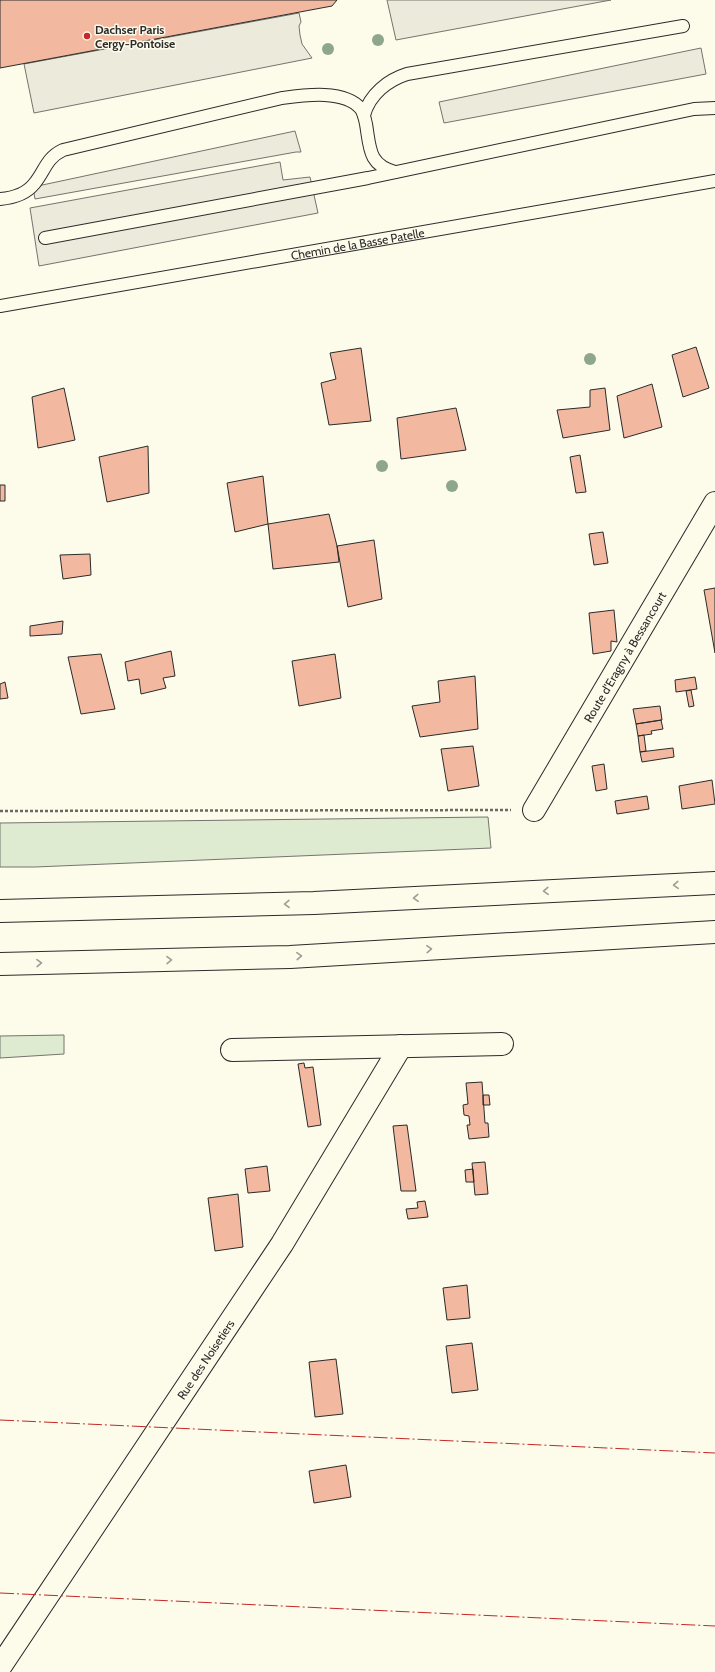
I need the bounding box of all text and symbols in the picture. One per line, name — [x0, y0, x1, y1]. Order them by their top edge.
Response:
place label: Dachser Paris Cergy-Pontoise — [95, 22, 175, 51]
marker: Dachser Paris Cergy-Pontoise — [82, 31, 92, 41]
street label: Chemin de la Basse Patelle — [290, 224, 426, 263]
street label: Route d'Eragny à Bessancourt — [580, 589, 669, 725]
one-way arrow — [673, 881, 679, 889]
one-way arrow — [543, 887, 549, 896]
one-way arrow — [413, 894, 419, 902]
one-way arrow — [284, 900, 290, 908]
one-way arrow — [426, 944, 432, 953]
one-way arrow — [296, 952, 302, 960]
one-way arrow — [166, 956, 172, 964]
one-way arrow — [36, 959, 42, 967]
street label: Rue des Noisetiers — [173, 1316, 237, 1402]

